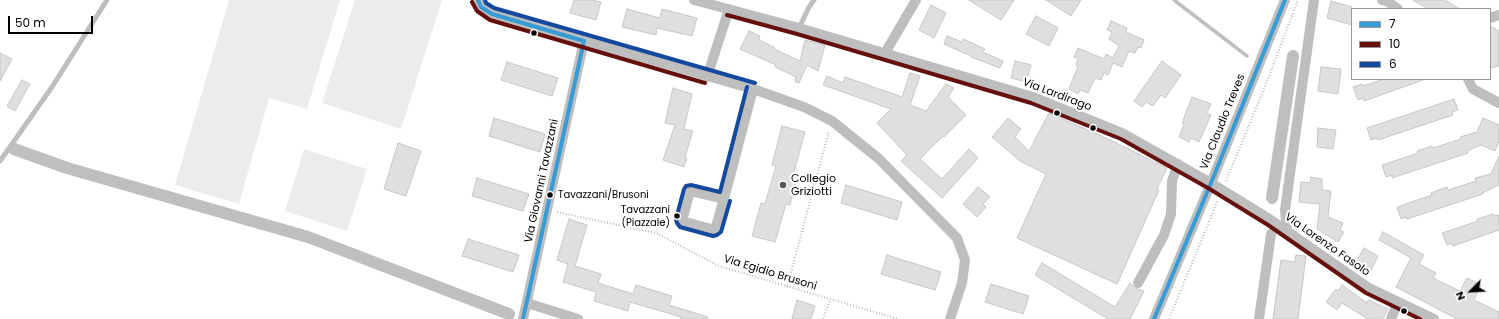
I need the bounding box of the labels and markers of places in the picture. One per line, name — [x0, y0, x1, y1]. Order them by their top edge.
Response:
unlabelled marker — [529, 28, 539, 38]
unlabelled marker — [1052, 108, 1062, 118]
unlabelled marker — [1088, 123, 1098, 133]
place label: Collegio Griziotti — [791, 172, 836, 198]
marker: Collegio Griziotti — [778, 180, 788, 190]
place label: Tavazzani/Brusoni — [558, 189, 649, 201]
marker: Tavazzani/Brusoni — [545, 190, 555, 200]
place label: Tavazzani (Piazzale) — [621, 204, 670, 228]
marker: Tavazzani (Piazzale) — [672, 211, 682, 221]
unlabelled marker — [1399, 306, 1409, 316]

